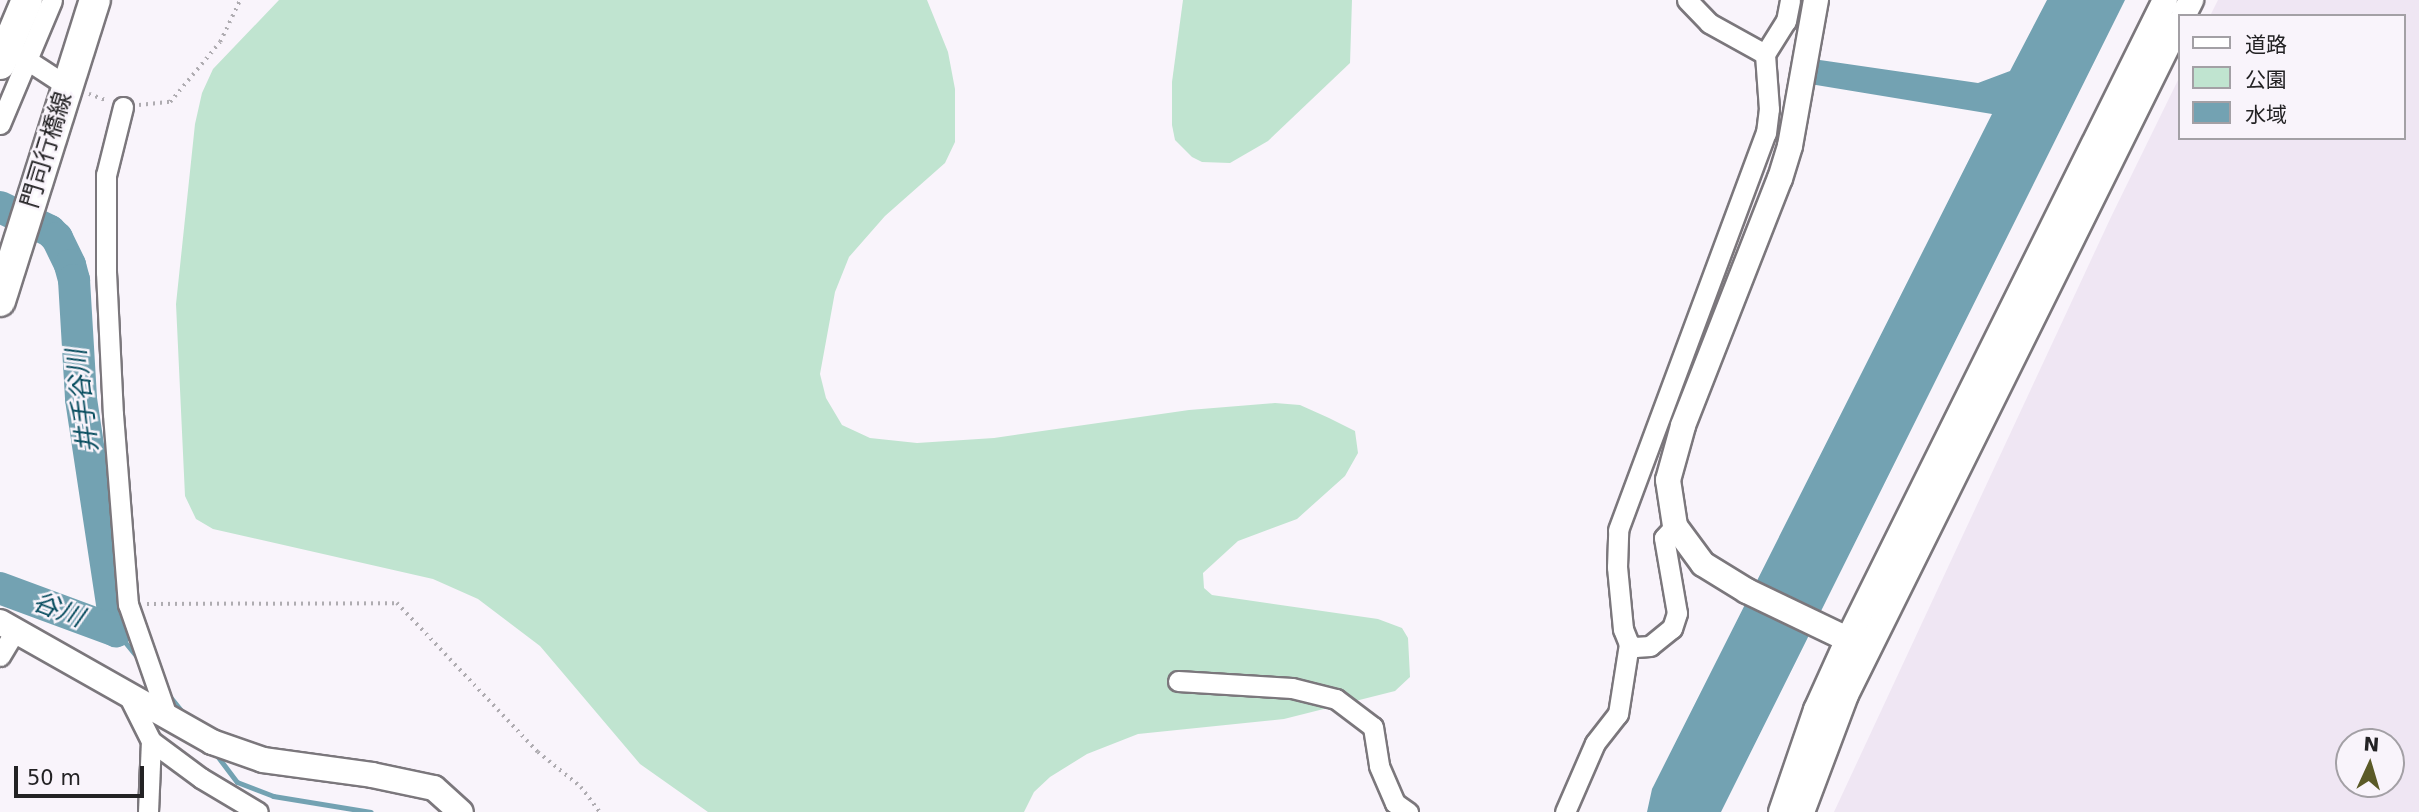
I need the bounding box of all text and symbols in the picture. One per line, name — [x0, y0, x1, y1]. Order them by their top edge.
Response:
legend — [2178, 14, 2405, 140]
text: 道路 — [2245, 33, 2287, 57]
text: 公園 — [2245, 68, 2287, 92]
street label: 門司行橋線 — [16, 88, 78, 212]
text: 水域 — [2245, 103, 2287, 127]
water label: 井手谷川 — [61, 347, 105, 455]
water label: 谷川 — [28, 586, 88, 634]
north arrow — [2335, 728, 2405, 798]
text: N — [2363, 733, 2380, 756]
scale bar — [18, 752, 147, 796]
text: 50 m — [27, 766, 81, 790]

